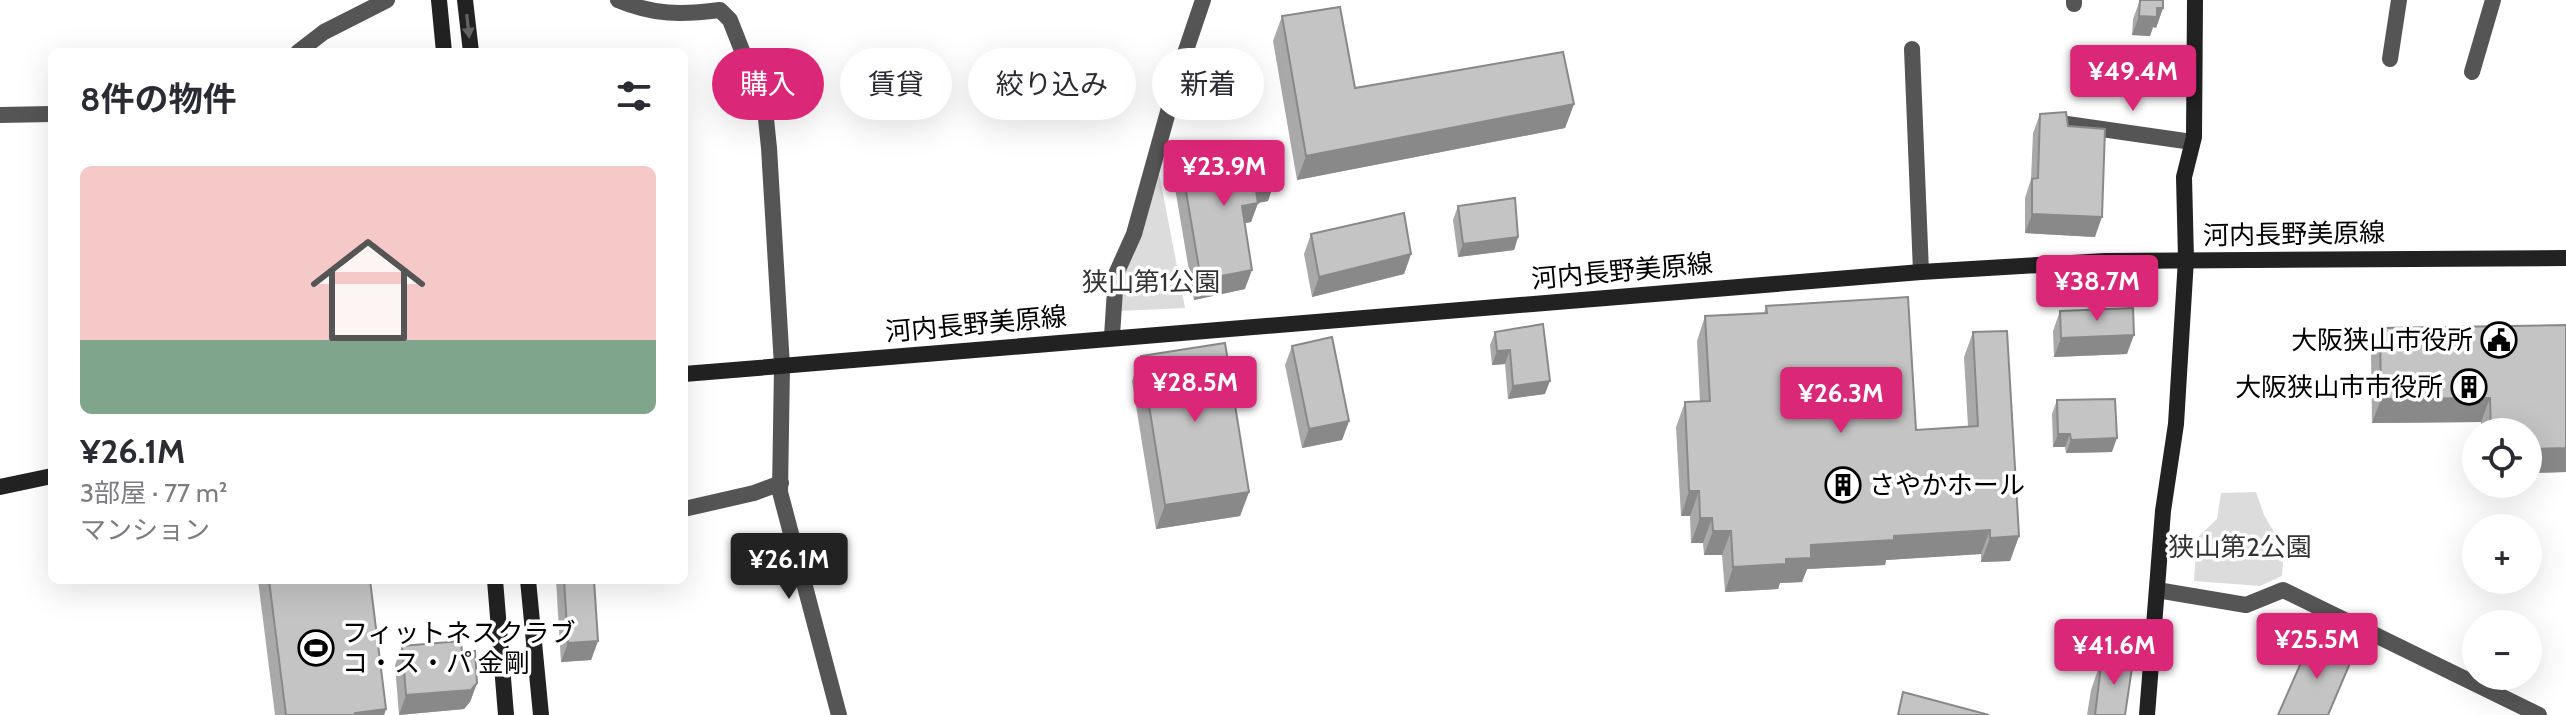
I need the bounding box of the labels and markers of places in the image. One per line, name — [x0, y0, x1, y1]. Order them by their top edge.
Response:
pin: ¥49.4M — [2068, 45, 2198, 113]
pin: ¥23.9M — [1159, 140, 1289, 208]
pin: ¥38.7M — [2032, 255, 2162, 323]
public building icon: 大阪狭山市役所 — [2480, 321, 2518, 359]
place label: 大阪狭山市役所 — [2291, 324, 2473, 356]
pin: ¥28.5M — [1130, 356, 1260, 424]
pin: ¥26.3M — [1776, 367, 1906, 435]
building icon: 大阪狭山市市役所 — [2450, 368, 2488, 406]
place label: 大阪狭山市市役所 — [2235, 371, 2443, 403]
building icon: さやかホール — [1824, 466, 1862, 504]
place label: さやかホール — [1869, 469, 2025, 501]
pin: ¥26.1M — [724, 533, 854, 601]
pin: ¥25.5M — [2252, 613, 2382, 681]
place label: フィットネスクラブ コ・ス・パ 金剛 — [342, 617, 575, 679]
pin: ¥41.6M — [2049, 619, 2179, 687]
sports icon: フィットネスクラブ コ・ス・パ 金剛 — [297, 629, 335, 667]

